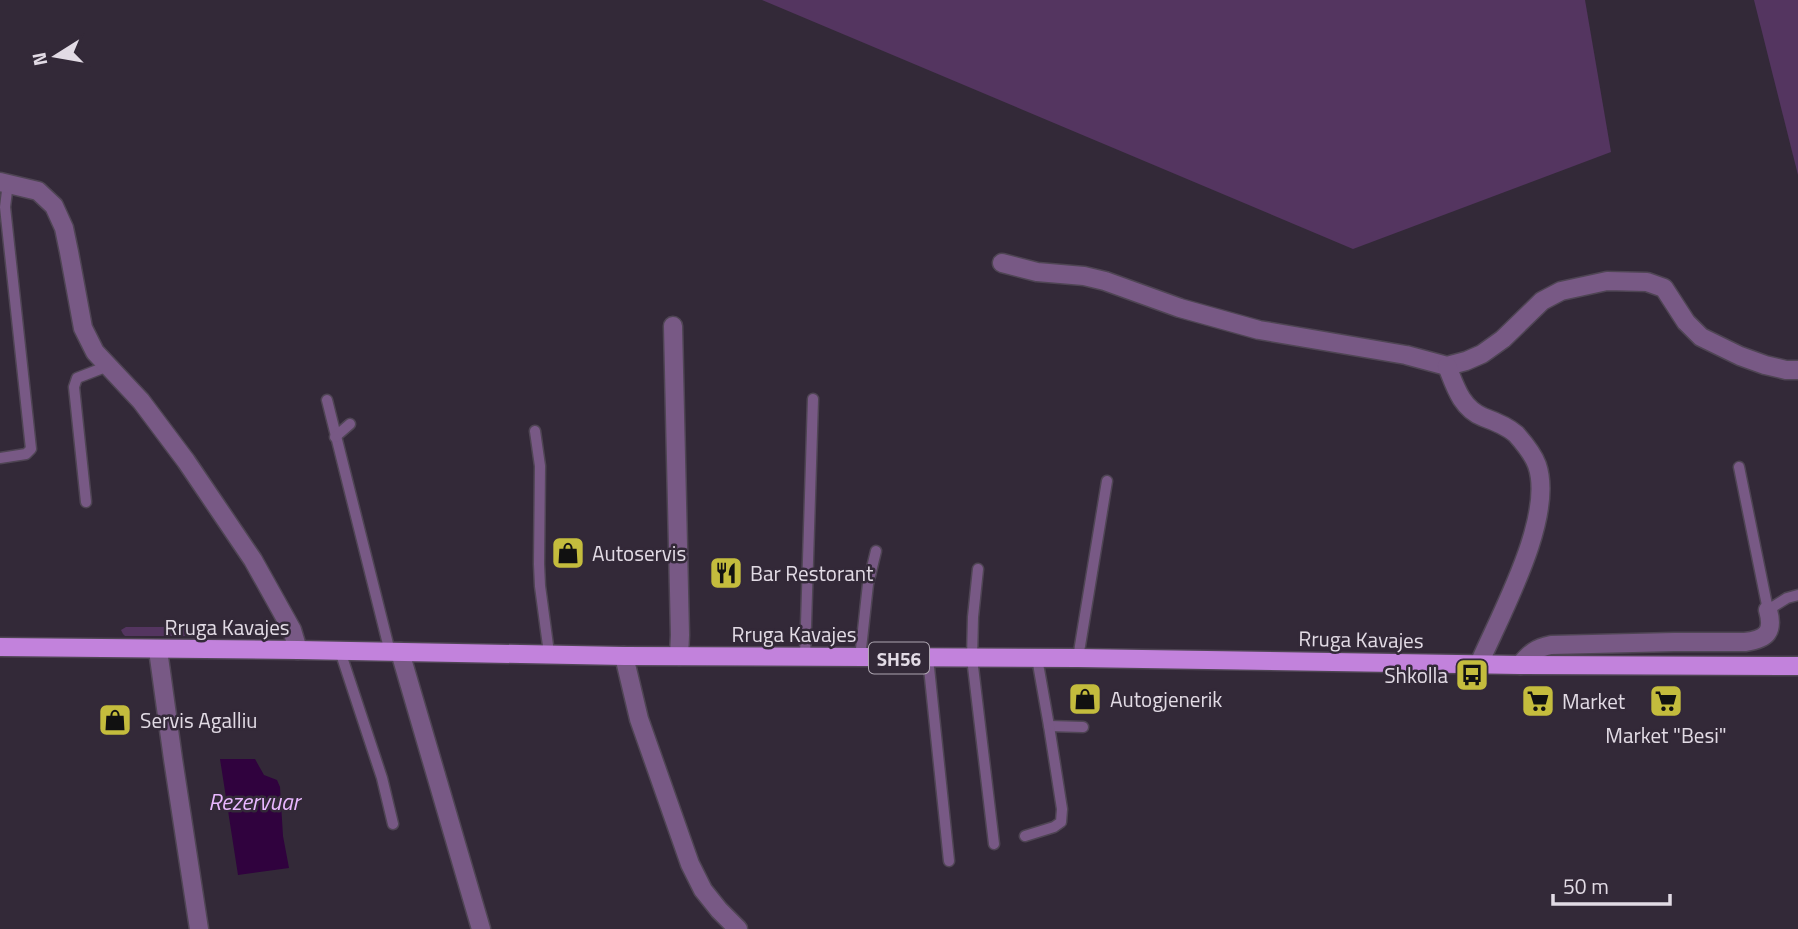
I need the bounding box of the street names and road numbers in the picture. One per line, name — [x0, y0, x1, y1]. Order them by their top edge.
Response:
street label: Rruga Kavajes — [164, 611, 290, 643]
street label: Rruga Kavajes — [731, 618, 857, 650]
street label: Rruga Kavajes — [1298, 622, 1424, 656]
road number: SH56 — [869, 642, 929, 674]

